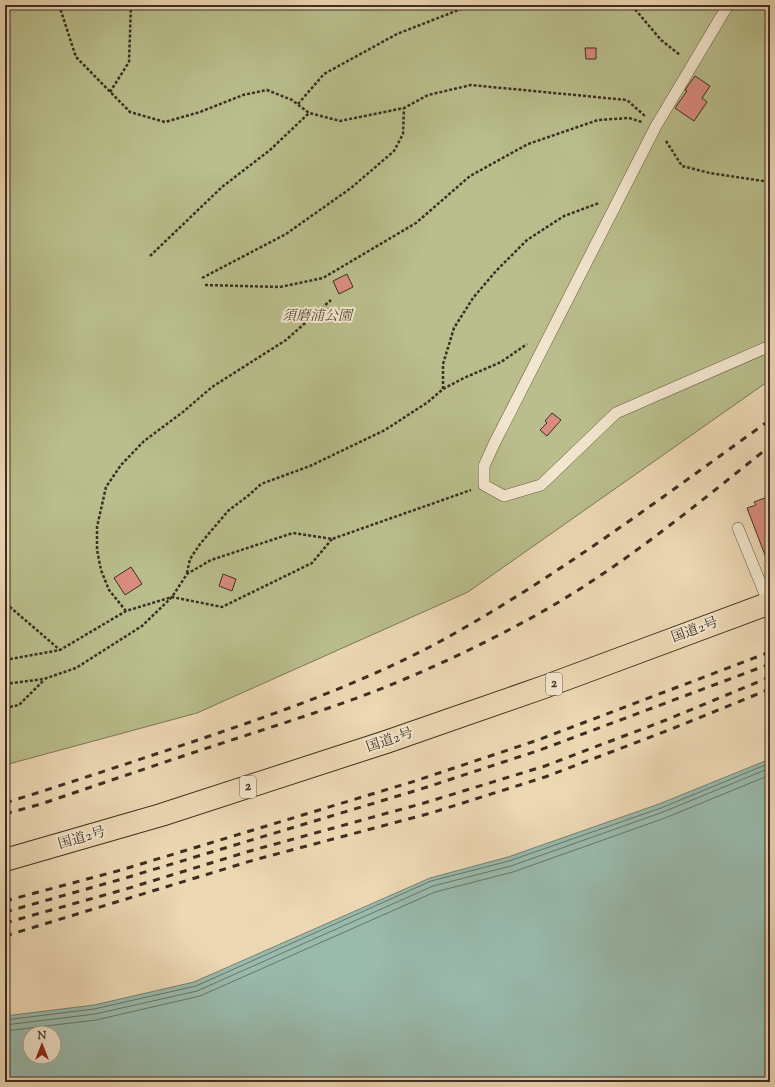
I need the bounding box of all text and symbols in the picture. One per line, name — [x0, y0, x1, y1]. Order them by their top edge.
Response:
park label: 須磨浦公園 — [282, 307, 354, 327]
street label: 国道2号 — [669, 613, 721, 649]
road number: 2 — [546, 673, 562, 695]
street label: 国道2号 — [364, 724, 416, 758]
road number: 2 — [240, 776, 256, 798]
street label: 国道2号 — [56, 823, 108, 855]
north arrow — [22, 1025, 62, 1065]
text: N — [37, 1028, 47, 1044]

